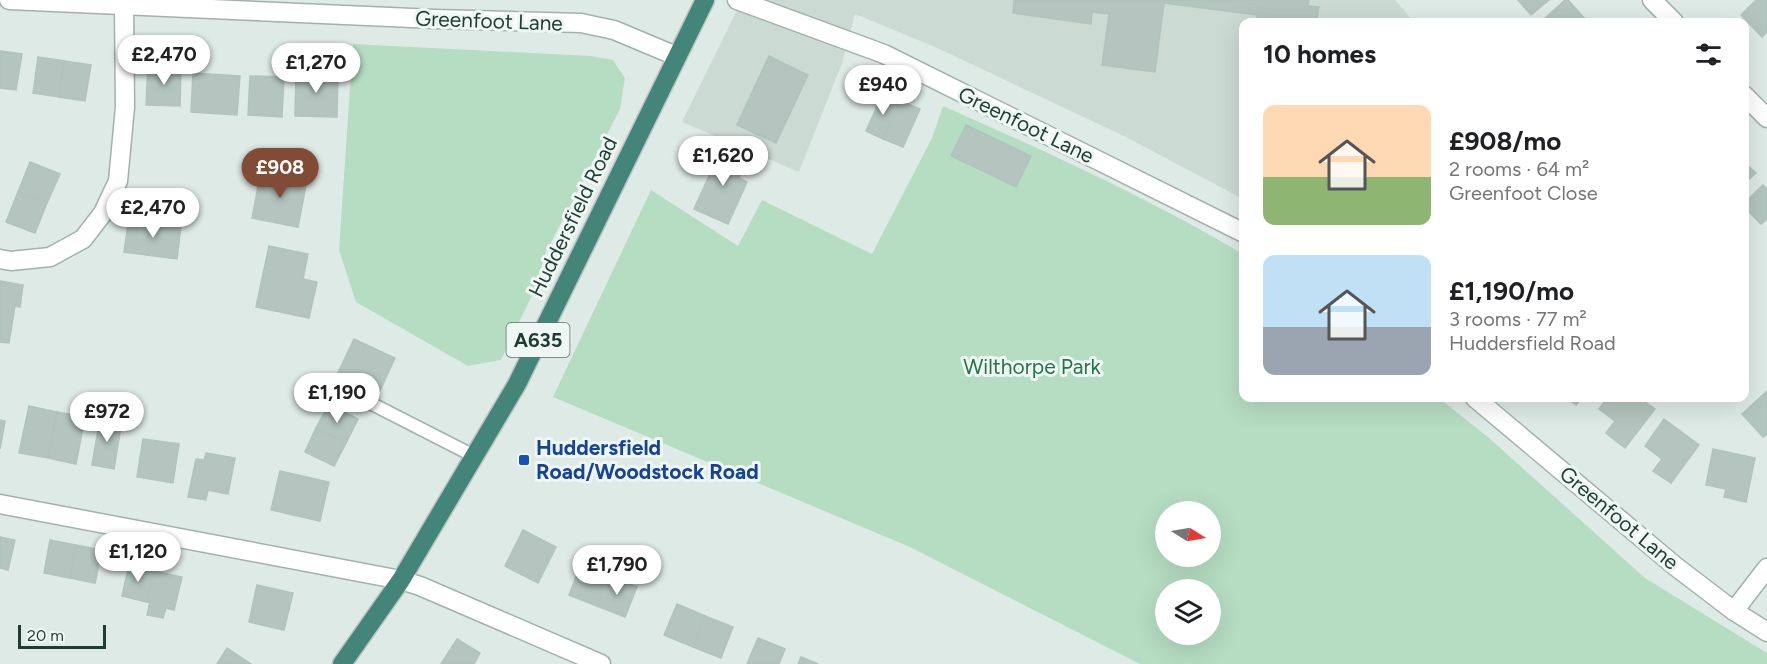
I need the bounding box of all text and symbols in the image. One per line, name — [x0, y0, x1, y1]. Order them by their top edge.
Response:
street label: Greenfoot Lane — [415, 5, 563, 36]
pin: £2,470 — [115, 35, 213, 86]
text: 10 homes — [1263, 38, 1376, 70]
icon: filters — [1692, 38, 1725, 71]
text: £2,470 — [131, 42, 197, 66]
pin: £1,270 — [267, 43, 365, 94]
text: £1,270 — [285, 50, 347, 74]
pin: £940 — [847, 65, 919, 116]
text: £940 — [858, 72, 908, 96]
street label: Greenfoot Lane — [954, 81, 1098, 168]
text: £908/mo — [1449, 125, 1561, 157]
icon: home — [1311, 129, 1383, 201]
street label: Huddersfield Road — [523, 133, 622, 301]
pin: £1,620 — [674, 136, 772, 187]
text: £1,620 — [692, 143, 754, 167]
pin: £908 — [244, 148, 316, 199]
text: £908 — [256, 155, 304, 179]
text: 2 rooms · 64 m² — [1449, 157, 1589, 181]
text: Greenfoot Close — [1449, 181, 1598, 205]
pin: £2,470 — [104, 188, 202, 239]
text: £2,470 — [120, 195, 186, 219]
text: £1,190/mo — [1449, 275, 1574, 307]
icon: home — [1311, 279, 1383, 351]
text: 3 rooms · 77 m² — [1449, 307, 1587, 331]
road number: A635 — [506, 323, 570, 357]
text: Huddersfield Road — [1449, 331, 1616, 355]
park label: Wilthorpe Park — [963, 354, 1102, 379]
pin: £1,190 — [288, 373, 386, 424]
text: £1,190 — [308, 380, 366, 404]
pin: £972 — [71, 392, 143, 443]
text: £972 — [84, 399, 130, 423]
place label: Huddersfield Road/Woodstock Road — [536, 435, 759, 484]
marker: Huddersfield Road/Woodstock Road — [517, 453, 531, 467]
street label: Greenfoot Lane — [1555, 461, 1684, 575]
north arrow — [1155, 501, 1221, 567]
map controls — [1155, 501, 1221, 645]
pin: £1,120 — [89, 532, 187, 583]
text: £1,120 — [109, 539, 167, 563]
pin: £1,790 — [568, 545, 666, 596]
text: £1,790 — [586, 552, 648, 576]
button: layers — [1155, 579, 1221, 645]
scale bar — [18, 622, 106, 650]
text: 20 m — [27, 626, 64, 645]

